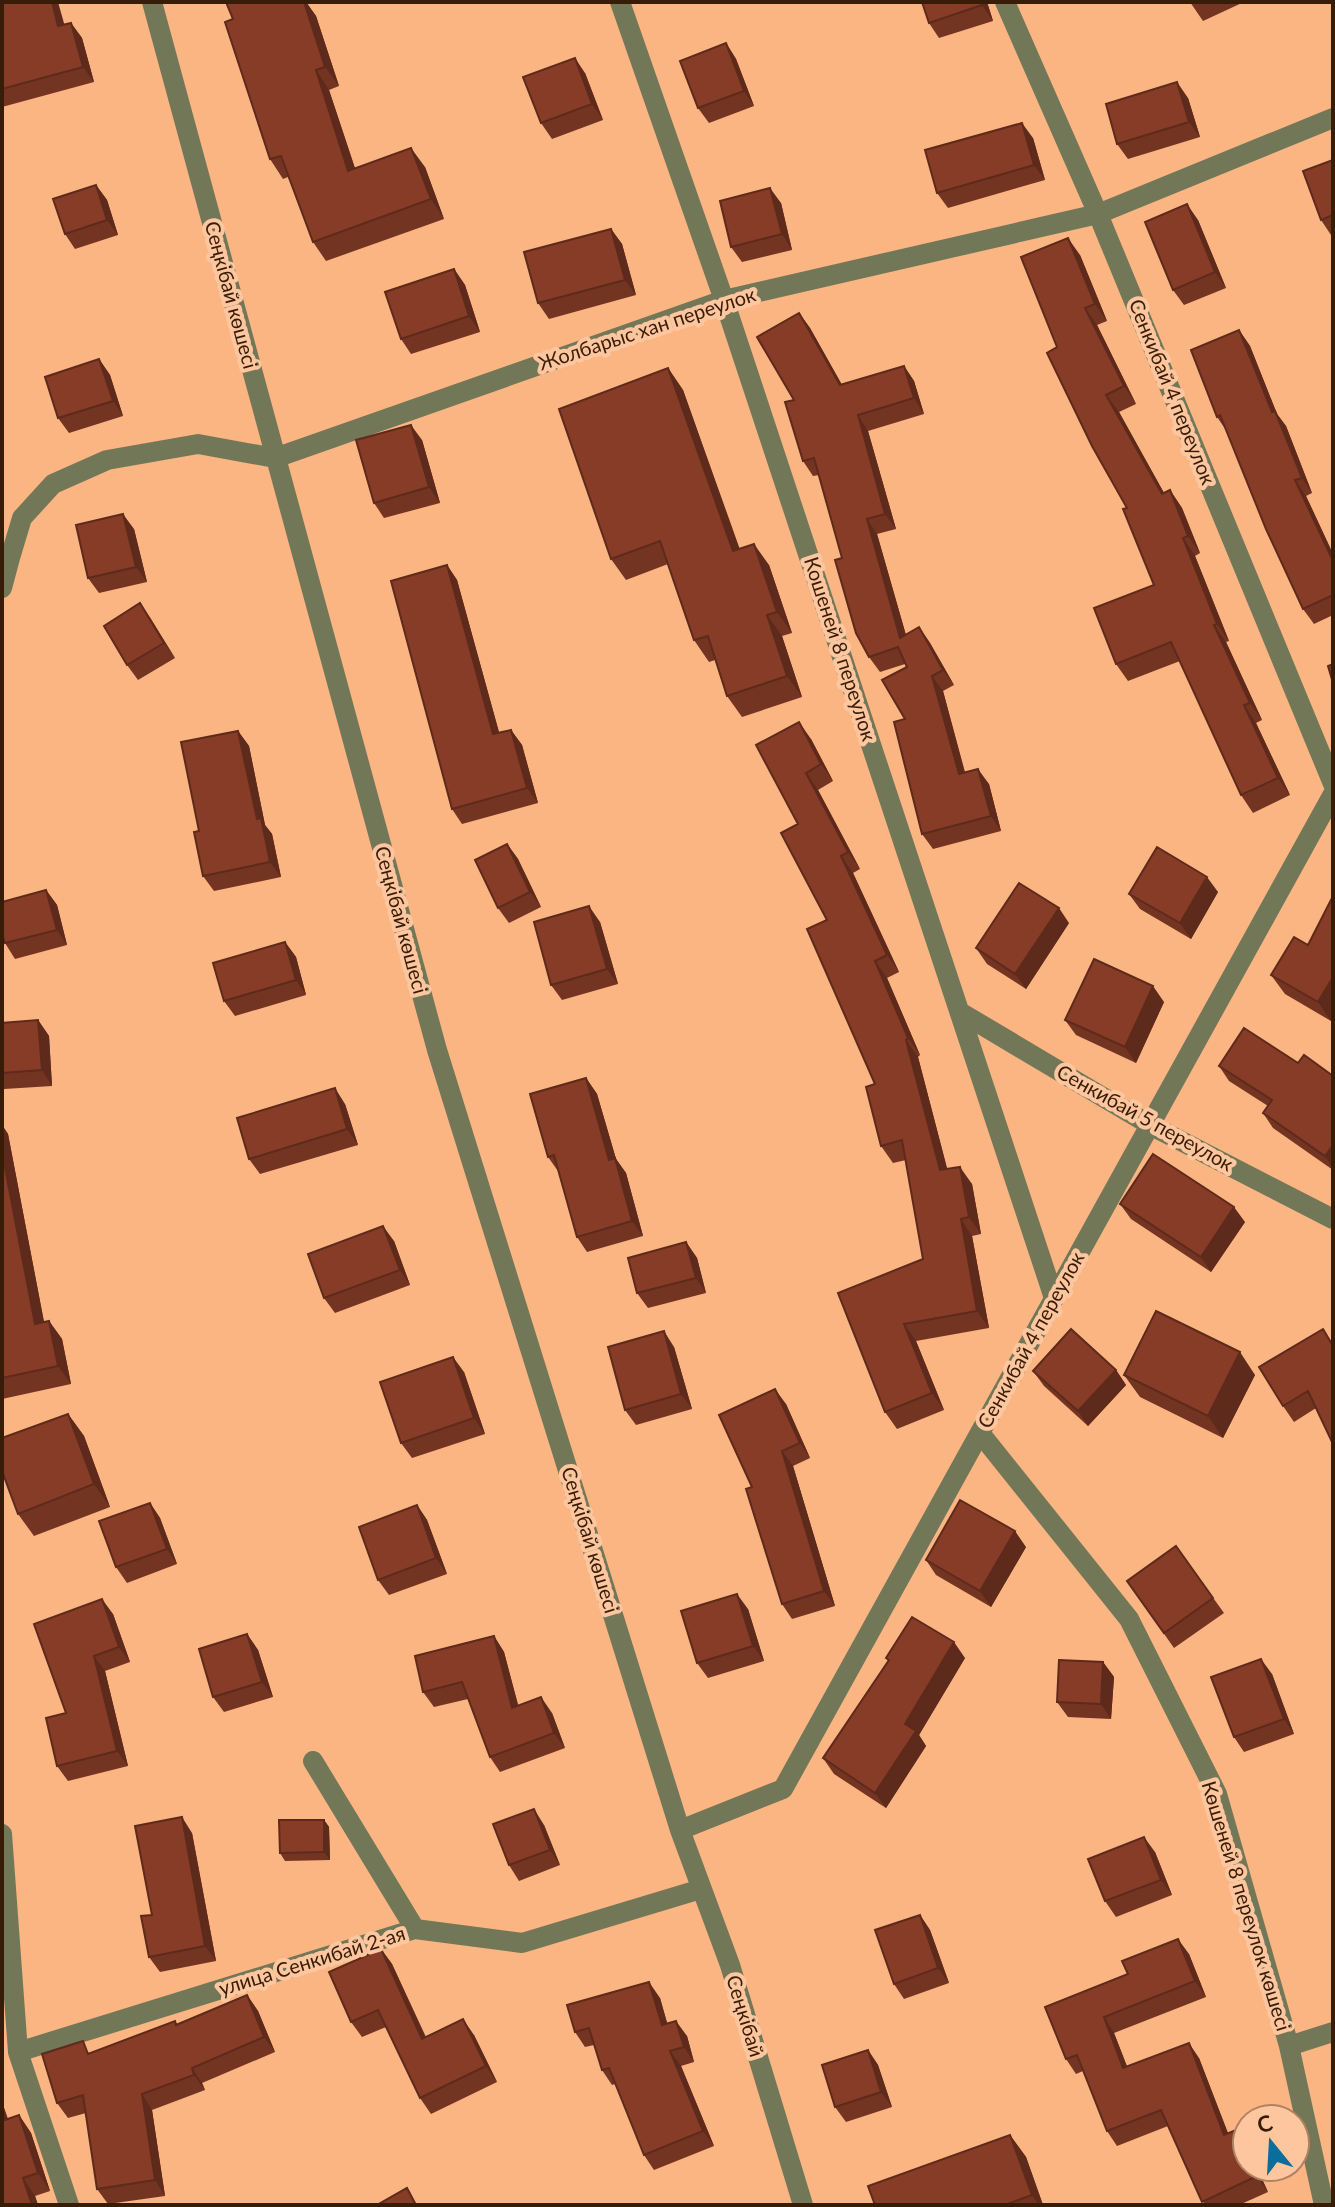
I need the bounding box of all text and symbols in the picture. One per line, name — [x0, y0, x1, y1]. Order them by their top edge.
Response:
street label: Сеңкібай көшесі — [201, 218, 263, 371]
street label: Жолбарыс хан переулок — [535, 281, 759, 375]
street label: Сенкибай 4 переулок — [1125, 295, 1221, 488]
street label: Кошеней 8 переулок — [800, 554, 882, 744]
street label: Сеңкібай көшесі — [371, 843, 433, 996]
street label: Сенкибай 5 переулок — [1053, 1059, 1238, 1176]
street label: Сенкибай 4 переулок — [972, 1247, 1089, 1432]
street label: Сеңкібай көшесі — [557, 1464, 625, 1616]
street label: Көшеней 8 переулок көшесі — [1197, 1778, 1296, 2034]
street label: улица Сенкибай 2-ая — [216, 1920, 408, 2000]
street label: Сеңкібай — [722, 1972, 770, 2059]
north arrow — [1231, 2103, 1311, 2183]
text: С — [1254, 2108, 1276, 2139]

